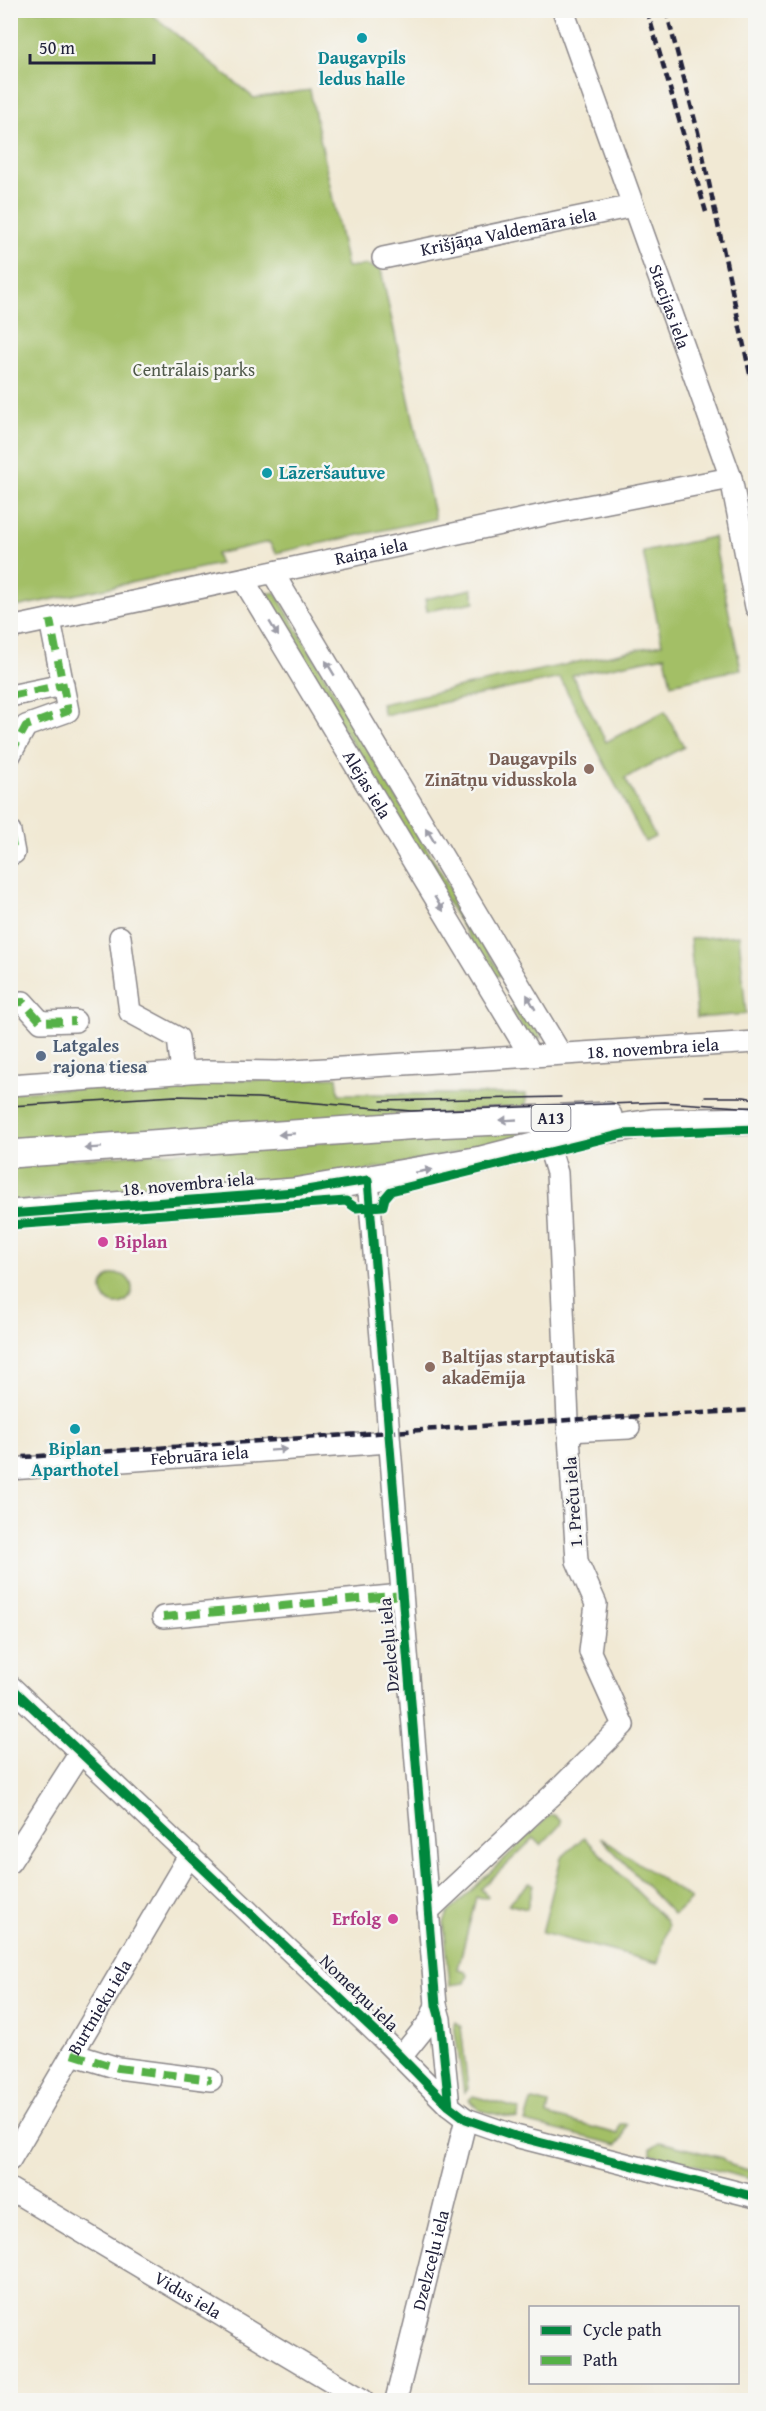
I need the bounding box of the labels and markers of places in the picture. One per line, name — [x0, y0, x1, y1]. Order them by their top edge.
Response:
marker: Daugavpils ledus halle — [355, 31, 369, 45]
place label: Daugavpils ledus halle — [318, 44, 406, 92]
place label: Lāzeršautuve — [279, 459, 386, 486]
marker: Lāzeršautuve — [260, 466, 274, 480]
place label: Daugavpils Zinātņu vidusskola — [425, 745, 578, 793]
marker: Daugavpils Zinātņu vidusskola — [582, 762, 596, 776]
place label: Latgales rajona tiesa — [53, 1032, 148, 1080]
marker: Latgales rajona tiesa — [34, 1049, 48, 1063]
place label: Biplan — [115, 1228, 168, 1255]
marker: Biplan — [96, 1235, 110, 1249]
place label: Baltijas starptautiskā akadēmija — [442, 1343, 616, 1391]
marker: Baltijas starptautiskā akadēmija — [423, 1360, 437, 1374]
marker: Biplan Aparthotel — [68, 1422, 82, 1436]
place label: Biplan Aparthotel — [31, 1435, 119, 1483]
place label: Erfolg — [332, 1905, 382, 1932]
marker: Erfolg — [386, 1912, 400, 1926]

